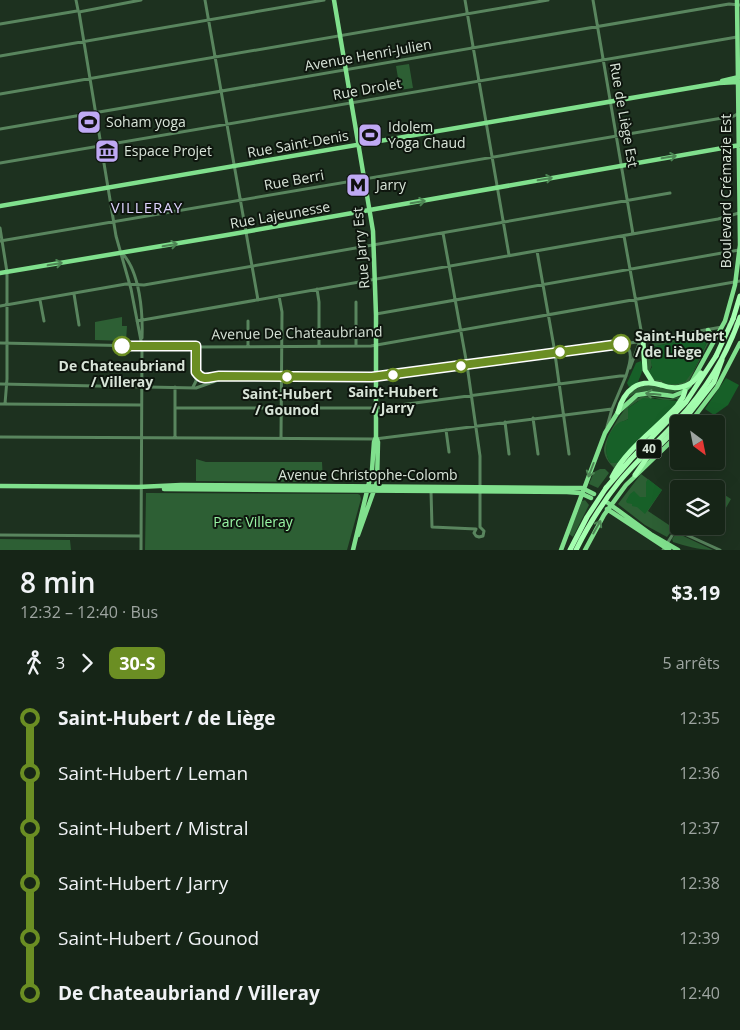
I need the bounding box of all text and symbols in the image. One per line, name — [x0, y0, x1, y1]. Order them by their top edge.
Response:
street label: Avenue Henri-Julien — [303, 34, 433, 75]
street label: Rue de Liège Est — [606, 61, 643, 169]
street label: Rue Drolet — [331, 73, 403, 104]
sports icon: Soham yoga — [76, 109, 102, 135]
place label: Soham yoga — [106, 112, 186, 131]
street label: Boulevard Crémazie Est — [716, 114, 735, 268]
place label: Idolem Yoga Chaud — [388, 117, 466, 152]
sports icon: Idolem Yoga Chaud — [357, 122, 383, 148]
street label: Rue Saint-Denis — [246, 125, 350, 162]
museum icon: Espace Projet — [94, 138, 120, 164]
place label: Espace Projet — [124, 141, 212, 160]
one-way arrow — [660, 152, 676, 162]
street label: Rue Berri — [262, 165, 325, 194]
metro station icon: Jarry — [345, 172, 371, 198]
one-way arrow — [537, 173, 553, 183]
place label: Jarry — [374, 175, 407, 194]
street label: Rue Lajeunesse — [228, 196, 332, 233]
one-way arrow — [410, 196, 426, 206]
district label: VILLERAY — [111, 197, 183, 217]
street label: Rue Jarry Est — [347, 206, 374, 290]
one-way arrow — [161, 240, 177, 250]
one-way arrow — [47, 259, 63, 269]
street label: Avenue De Chateaubriand — [211, 322, 383, 343]
place label: Saint-Hubert / de Liège — [635, 326, 725, 361]
marker: Saint-Hubert / de Liège — [611, 334, 631, 354]
marker: De Chateaubriand / Villeray — [112, 336, 132, 356]
unlabelled marker — [553, 345, 567, 359]
place label: De Chateaubriand / Villeray — [59, 356, 185, 391]
unlabelled marker — [454, 359, 468, 373]
marker: Saint-Hubert / Jarry — [386, 368, 400, 382]
marker: Saint-Hubert / Gounod — [280, 370, 294, 384]
place label: Saint-Hubert / Jarry — [348, 382, 438, 417]
place label: Saint-Hubert / Gounod — [242, 384, 332, 419]
one-way arrow — [646, 389, 662, 399]
north arrow — [670, 415, 725, 470]
map controls — [670, 415, 725, 535]
road number: 40 — [636, 439, 662, 458]
one-way arrow — [586, 462, 595, 477]
street label: Avenue Christophe-Colomb — [278, 465, 458, 484]
button: layers — [670, 480, 725, 535]
park label: Parc Villeray — [213, 512, 294, 531]
one-way arrow — [592, 519, 602, 534]
text: 8 min — [20, 563, 96, 601]
text: $3.19 — [671, 580, 720, 606]
text: 12:32 – 12:40 · Bus — [20, 601, 158, 623]
icon: walk — [20, 649, 48, 677]
icon: forward — [73, 649, 101, 677]
text: 30-S — [119, 651, 155, 675]
text: 3 — [56, 652, 65, 674]
text: 5 arrêts — [662, 652, 720, 674]
text: Saint-Hubert / de Liège — [58, 705, 275, 731]
text: 12:35 — [679, 707, 720, 729]
text: Saint-Hubert / Leman — [58, 760, 248, 786]
text: 12:36 — [679, 762, 720, 784]
text: Saint-Hubert / Mistral — [58, 815, 248, 841]
text: 12:37 — [679, 817, 720, 839]
text: Saint-Hubert / Jarry — [58, 870, 228, 896]
text: 12:38 — [679, 872, 720, 894]
text: Saint-Hubert / Gounod — [58, 925, 259, 951]
text: 12:39 — [679, 927, 720, 949]
text: De Chateaubriand / Villeray — [58, 980, 320, 1006]
text: 12:40 — [679, 982, 720, 1004]

